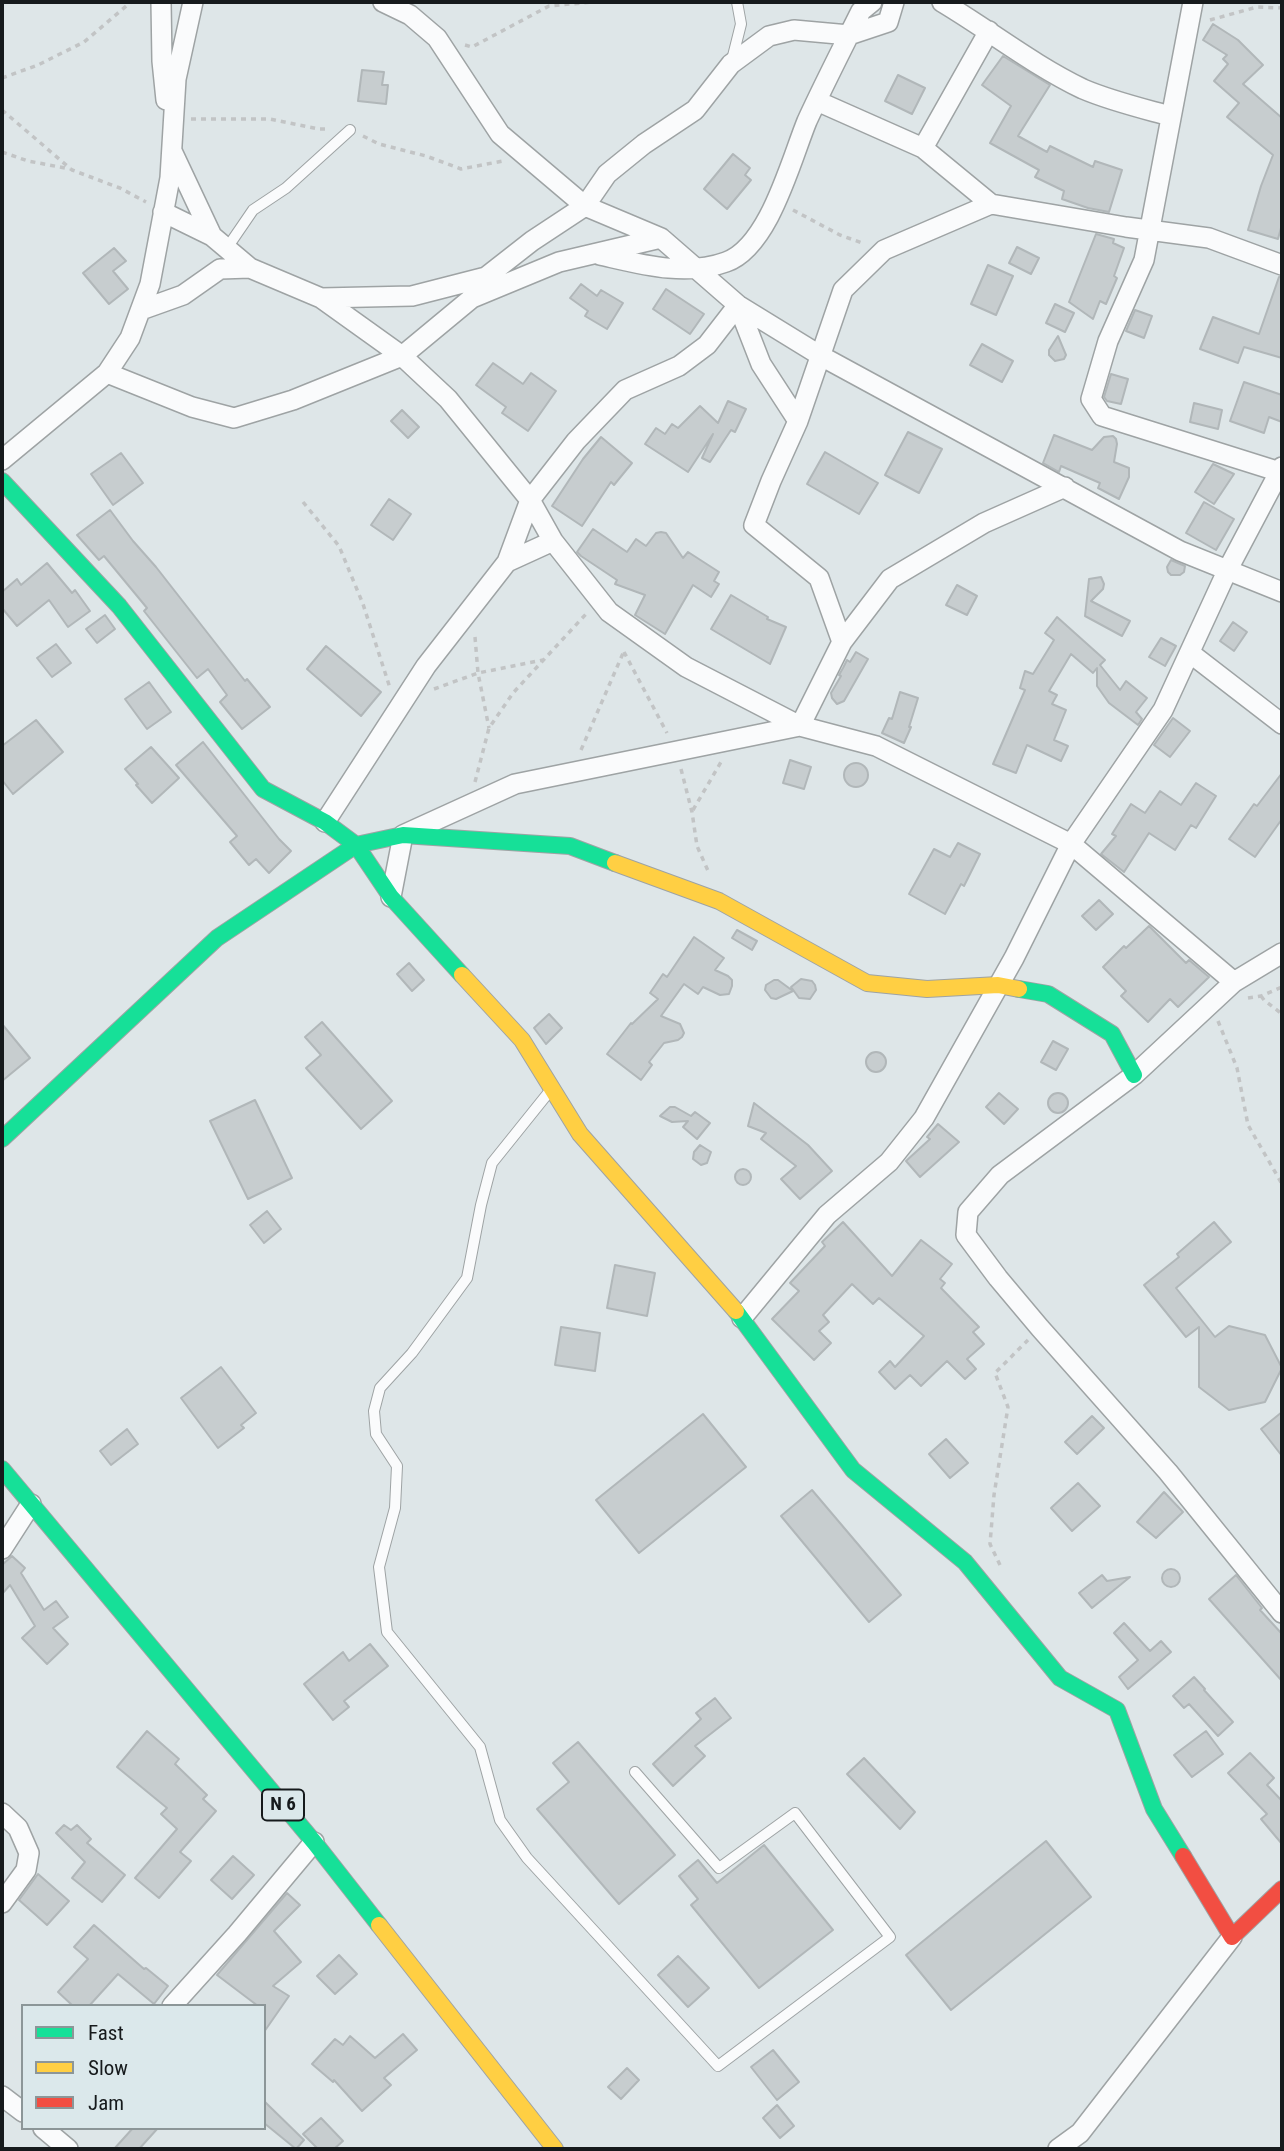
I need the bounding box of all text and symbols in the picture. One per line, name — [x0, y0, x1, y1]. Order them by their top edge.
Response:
road number: N 6 — [262, 1789, 304, 1820]
legend — [21, 2004, 266, 2130]
text: Fast — [88, 2021, 124, 2045]
text: Slow — [88, 2056, 128, 2080]
text: Jam — [88, 2091, 124, 2115]

